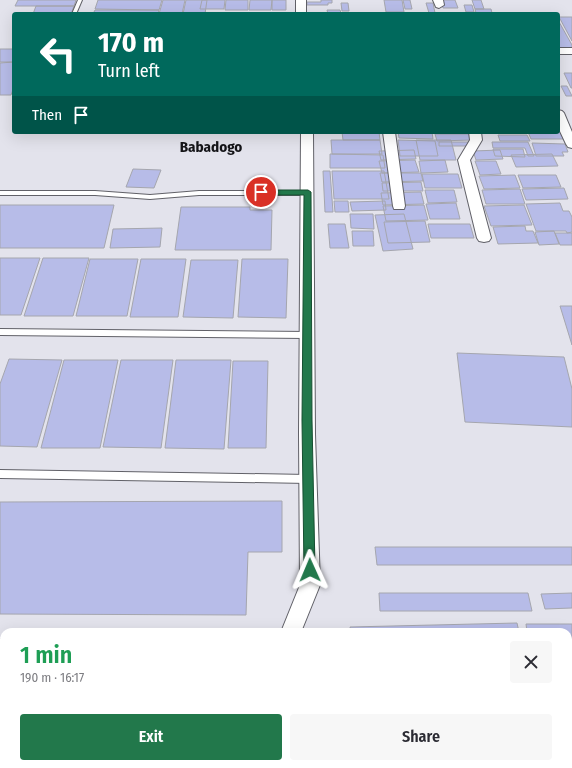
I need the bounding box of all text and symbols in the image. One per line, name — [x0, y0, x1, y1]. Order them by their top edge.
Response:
text: 170 m — [98, 26, 164, 59]
icon: left — [32, 28, 84, 80]
text: Turn left — [98, 60, 160, 82]
icon: arrive — [70, 104, 92, 126]
text: Then — [32, 106, 62, 124]
district label: Babadogo — [180, 138, 242, 156]
pin — [244, 175, 278, 209]
icon: arrive — [250, 181, 272, 203]
position arrow — [289, 549, 331, 591]
text: 1 min — [20, 641, 72, 669]
button: close — [510, 641, 552, 683]
text: 190 m · 16:17 — [20, 670, 84, 685]
button: Exit — [20, 714, 282, 760]
button: Share — [290, 714, 552, 760]

